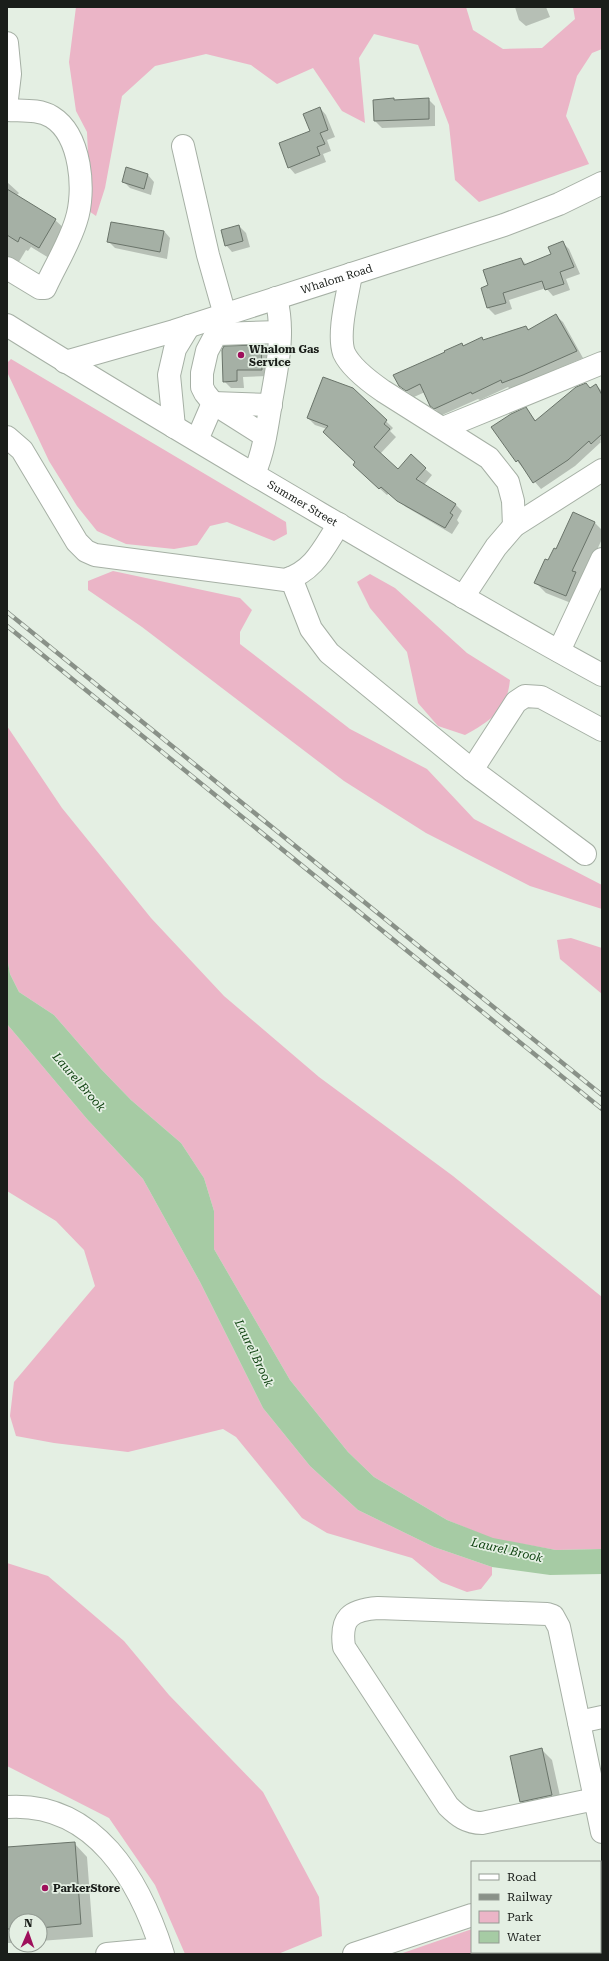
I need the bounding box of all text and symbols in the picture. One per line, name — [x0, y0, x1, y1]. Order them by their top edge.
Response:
street label: Whalom Road — [299, 261, 374, 296]
place label: Whalom Gas Service — [249, 343, 320, 369]
marker: Whalom Gas Service — [236, 350, 246, 360]
street label: Summer Street — [265, 478, 340, 529]
water label: Laurel Brook — [49, 1049, 109, 1114]
water label: Laurel Brook — [231, 1316, 276, 1389]
water label: Laurel Brook — [469, 1535, 545, 1565]
legend — [471, 1861, 601, 1953]
text: Road — [507, 1870, 537, 1884]
place label: ParkerStore — [53, 1882, 121, 1895]
marker: ParkerStore — [40, 1883, 50, 1893]
text: Railway — [507, 1890, 553, 1904]
text: Park — [507, 1910, 534, 1924]
north arrow — [8, 1913, 48, 1953]
text: N — [24, 1917, 33, 1930]
text: Water — [507, 1930, 541, 1944]

